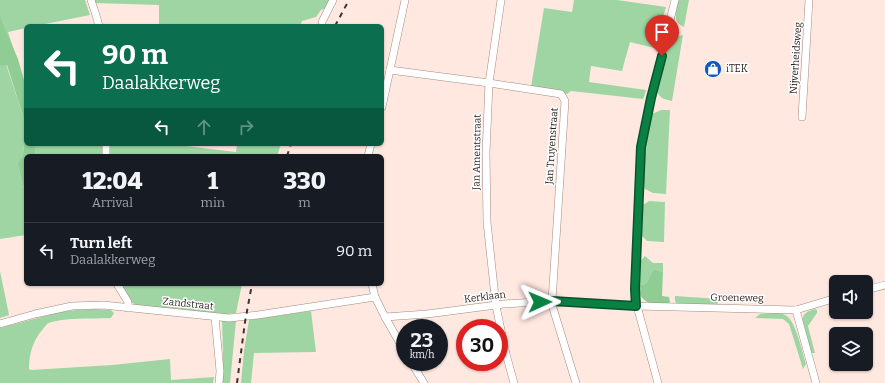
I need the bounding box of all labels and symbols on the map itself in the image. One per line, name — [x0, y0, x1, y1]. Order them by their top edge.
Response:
pin — [645, 15, 679, 56]
street label: Nijverheidsweg — [787, 21, 805, 94]
shop icon: iTEK — [703, 59, 723, 79]
place label: iTEK — [726, 63, 748, 75]
street label: Jan Truyenstraat — [543, 107, 561, 186]
street label: Jan Amentstraat — [470, 114, 484, 191]
position arrow — [519, 281, 561, 323]
street label: Kerklaan — [463, 288, 507, 306]
street label: Groeneweg — [710, 292, 764, 304]
street label: Zandstraat — [162, 295, 214, 313]
speed limit sign: 30 — [456, 319, 508, 371]

